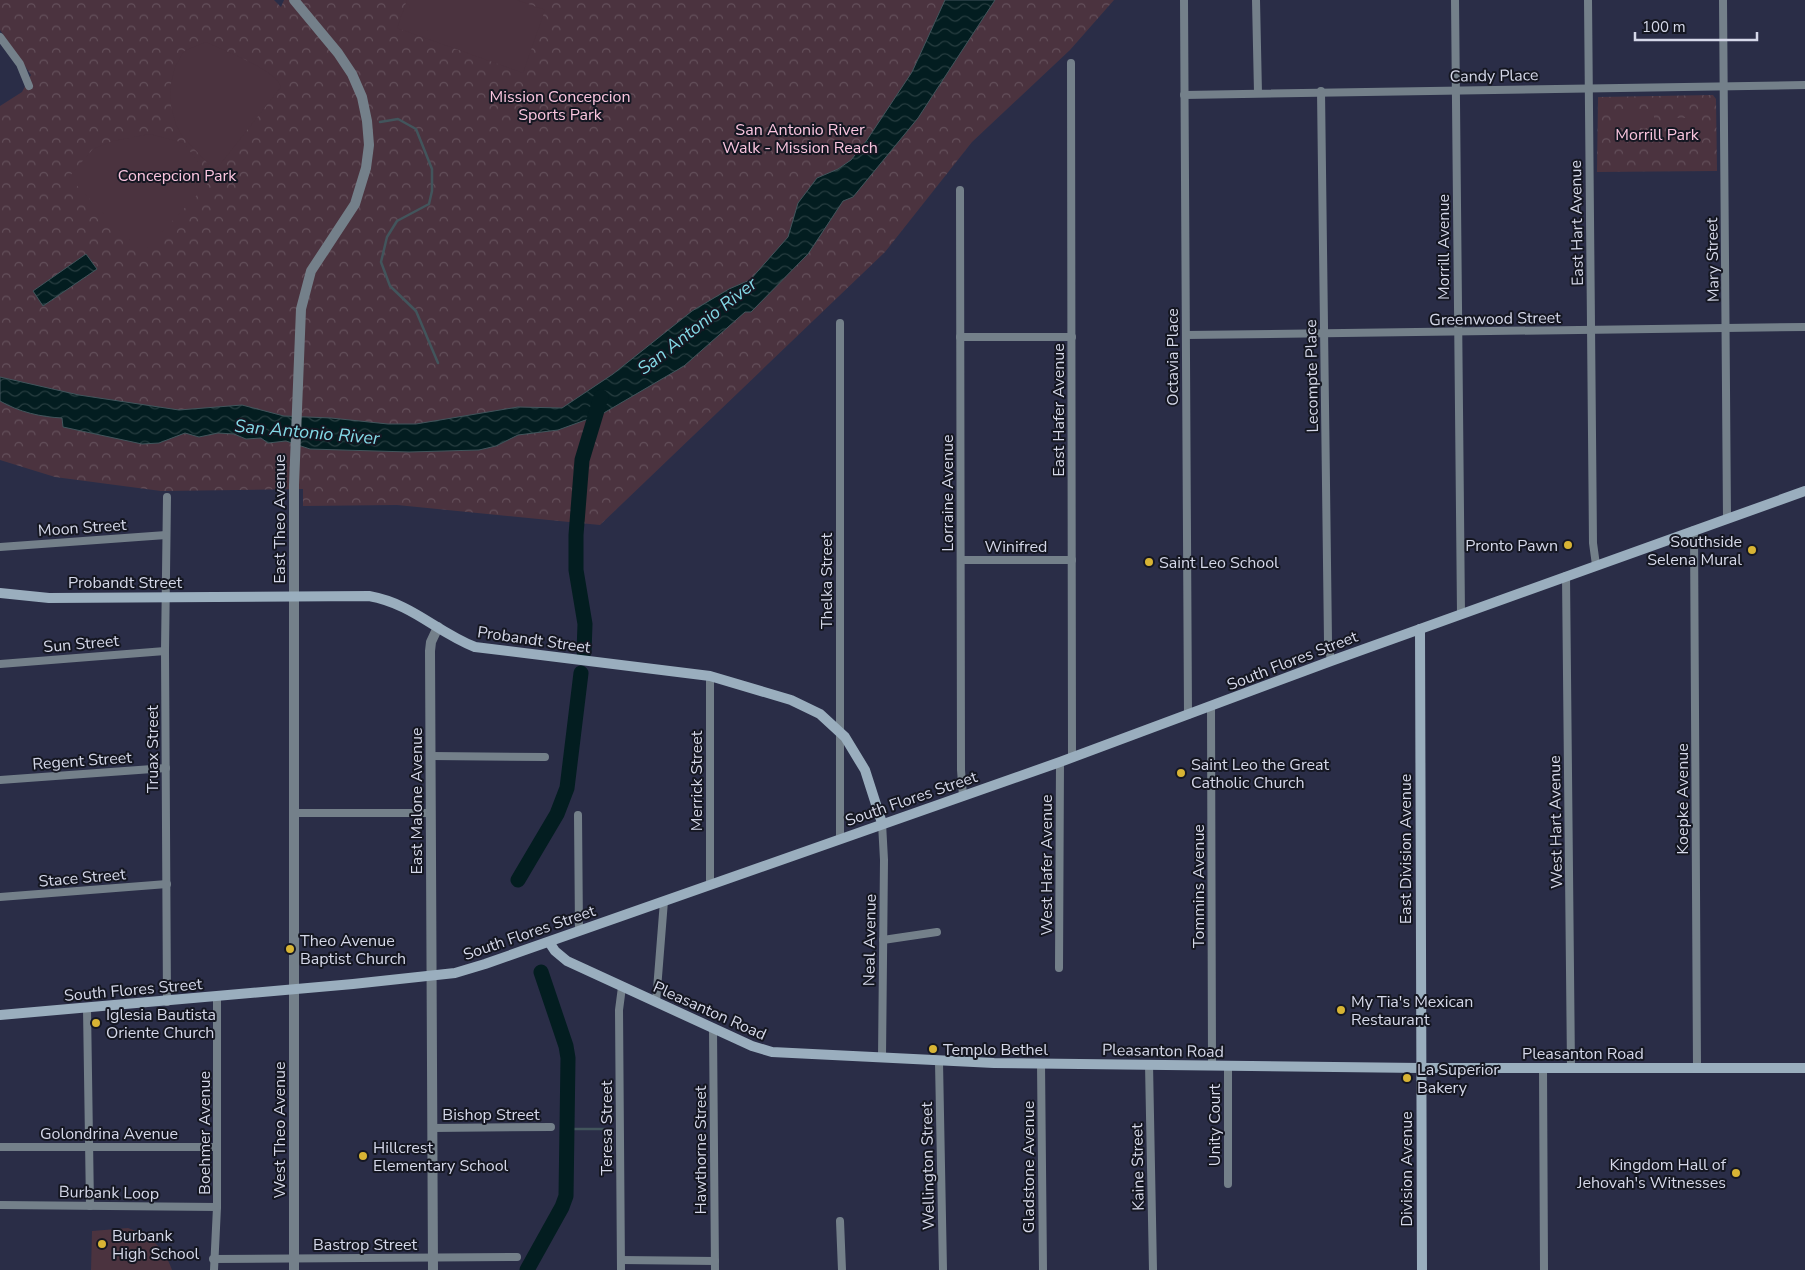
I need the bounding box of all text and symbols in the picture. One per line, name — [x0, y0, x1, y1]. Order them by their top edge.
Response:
scale bar — [1635, 10, 1758, 42]
text: 100 m — [1642, 17, 1686, 37]
street label: Candy Place — [1449, 64, 1539, 88]
park label: Mission Concepcion Sports Park — [490, 86, 630, 126]
park label: San Antonio River Walk - Mission Reach — [722, 119, 878, 159]
park label: Morrill Park — [1615, 124, 1700, 146]
street label: East Hart Avenue — [1565, 160, 1589, 286]
park label: Concepcion Park — [118, 165, 237, 187]
street label: Morrill Avenue — [1433, 194, 1455, 300]
street label: Mary Street — [1701, 217, 1725, 302]
water label: San Antonio River — [632, 271, 762, 380]
street label: Greenwood Street — [1429, 307, 1561, 331]
street label: Octavia Place — [1162, 308, 1184, 406]
street label: Lecompte Place — [1300, 319, 1324, 433]
street label: East Hafer Avenue — [1048, 343, 1070, 477]
water label: San Antonio River — [234, 414, 381, 450]
street label: Lorraine Avenue — [937, 434, 959, 552]
street label: East Theo Avenue — [269, 454, 291, 584]
street label: Moon Street — [37, 514, 127, 542]
place label: Southside Selena Mural — [1647, 531, 1742, 571]
street label: Thelka Street — [816, 533, 838, 629]
place label: Pronto Pawn — [1465, 535, 1558, 557]
street label: Winifred — [985, 536, 1047, 558]
marker: Pronto Pawn — [1562, 539, 1574, 551]
marker: Southside Selena Mural — [1746, 544, 1758, 556]
place label: Saint Leo School — [1159, 552, 1279, 574]
marker: Saint Leo School — [1143, 556, 1155, 568]
street label: Probandt Street — [68, 572, 182, 594]
street label: Probandt Street — [476, 621, 592, 659]
street label: South Flores Street — [1224, 626, 1361, 696]
street label: Sun Street — [42, 630, 120, 658]
street label: Truax Street — [142, 705, 164, 793]
street label: East Malone Avenue — [406, 728, 428, 874]
street label: Merrick Street — [686, 730, 708, 831]
street label: Koepke Avenue — [1672, 743, 1694, 855]
street label: Regent Street — [32, 747, 133, 775]
place label: Saint Leo the Great Catholic Church — [1191, 754, 1330, 794]
street label: West Hart Avenue — [1544, 755, 1568, 889]
street label: South Flores Street — [842, 766, 981, 832]
marker: Saint Leo the Great Catholic Church — [1175, 767, 1187, 779]
street label: East Division Avenue — [1395, 774, 1417, 924]
street label: West Hafer Avenue — [1036, 794, 1058, 936]
street label: Tommins Avenue — [1188, 824, 1210, 948]
street label: Stace Street — [38, 863, 127, 893]
street label: Neal Avenue — [858, 894, 882, 986]
street label: South Flores Street — [460, 900, 599, 966]
place label: Theo Avenue Baptist Church — [300, 930, 406, 970]
marker: Theo Avenue Baptist Church — [284, 943, 296, 955]
street label: South Flores Street — [63, 973, 203, 1007]
street label: Pleasanton Road — [649, 976, 770, 1046]
place label: My Tia's Mexican Restaurant — [1351, 991, 1473, 1031]
place label: Iglesia Bautista Oriente Church — [106, 1004, 216, 1044]
marker: My Tia's Mexican Restaurant — [1335, 1004, 1347, 1016]
marker: Iglesia Bautista Oriente Church — [90, 1017, 102, 1029]
place label: Templo Bethel — [943, 1039, 1048, 1061]
street label: Pleasanton Road — [1102, 1039, 1224, 1063]
marker: Templo Bethel — [927, 1043, 939, 1055]
street label: Pleasanton Road — [1522, 1043, 1644, 1065]
place label: La Superior Bakery — [1417, 1059, 1499, 1099]
street label: West Theo Avenue — [269, 1061, 291, 1199]
street label: Boehmer Avenue — [194, 1071, 216, 1195]
marker: La Superior Bakery — [1401, 1072, 1413, 1084]
street label: Teresa Street — [596, 1080, 618, 1176]
street label: Unity Court — [1204, 1083, 1226, 1166]
street label: Hawthorne Street — [690, 1085, 712, 1214]
street label: Wellington Street — [916, 1101, 940, 1230]
street label: Gladstone Avenue — [1018, 1101, 1040, 1233]
street label: Bishop Street — [442, 1104, 540, 1126]
street label: Division Avenue — [1396, 1111, 1418, 1227]
street label: Golondrina Avenue — [40, 1123, 178, 1145]
street label: Kaine Street — [1126, 1123, 1150, 1211]
place label: Hillcrest Elementary School — [373, 1137, 509, 1177]
marker: Hillcrest Elementary School — [357, 1150, 369, 1162]
place label: Kingdom Hall of Jehovah's Witnesses — [1576, 1154, 1727, 1194]
marker: Kingdom Hall of Jehovah's Witnesses — [1730, 1167, 1742, 1179]
street label: Burbank Loop — [59, 1181, 159, 1205]
place label: Burbank High School — [112, 1225, 200, 1265]
street label: Bastrop Street — [313, 1234, 417, 1256]
marker: Burbank High School — [96, 1238, 108, 1250]

